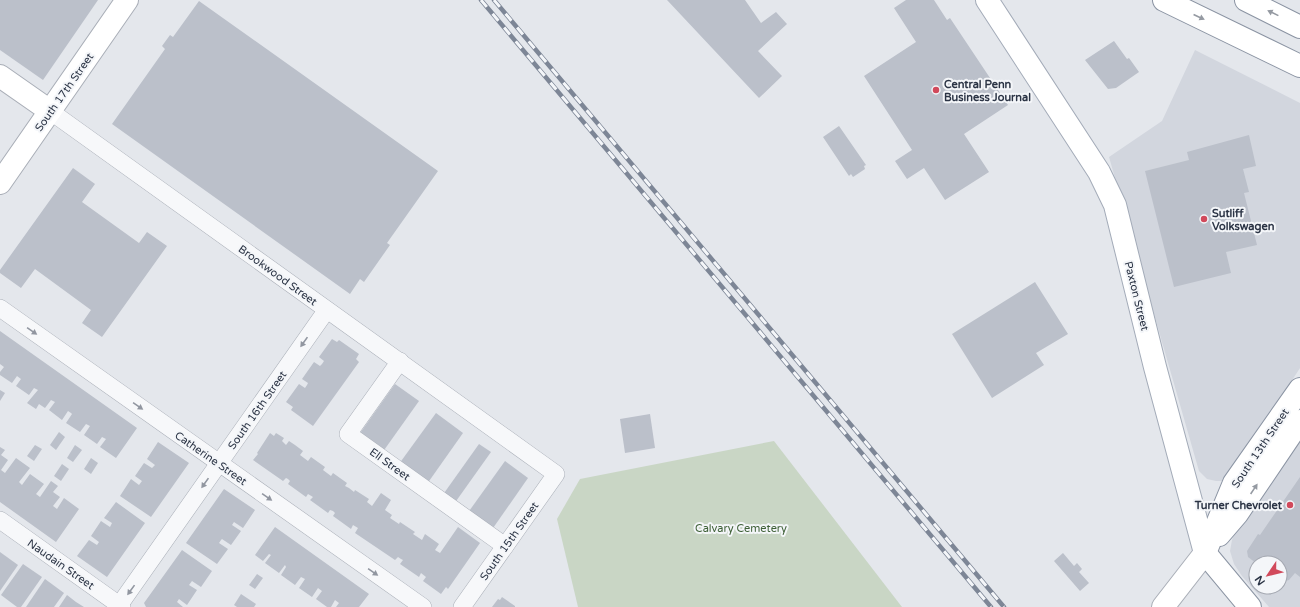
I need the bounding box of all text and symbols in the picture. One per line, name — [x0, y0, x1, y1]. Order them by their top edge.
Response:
one-way arrow — [1267, 10, 1279, 16]
one-way arrow — [1194, 14, 1205, 20]
street label: South 17th Street — [32, 50, 96, 134]
place label: Central Penn Business Journal — [944, 78, 1031, 104]
marker: Central Penn Business Journal — [931, 85, 941, 95]
place label: Sutliff Volkswagen — [1212, 207, 1275, 234]
marker: Sutliff Volkswagen — [1199, 214, 1209, 224]
street label: Brookwood Street — [236, 242, 320, 308]
street label: Paxton Street — [1122, 260, 1151, 332]
one-way arrow — [27, 327, 37, 335]
one-way arrow — [300, 337, 308, 348]
street label: South 16th Street — [225, 368, 289, 452]
one-way arrow — [133, 402, 143, 410]
street label: South 13th Street — [1229, 406, 1292, 490]
street label: Catherine Street — [172, 429, 249, 488]
street label: Ell Street — [367, 445, 412, 483]
one-way arrow — [201, 478, 209, 489]
one-way arrow — [1250, 484, 1258, 494]
one-way arrow — [262, 493, 272, 501]
street label: South 15th Street — [477, 499, 541, 583]
place label: Turner Chevrolet — [1194, 499, 1283, 512]
marker: Turner Chevrolet — [1285, 500, 1295, 510]
park label: Calvary Cemetery — [695, 522, 787, 535]
street label: Naudain Street — [25, 537, 97, 592]
north arrow — [1248, 555, 1288, 595]
one-way arrow — [368, 568, 379, 576]
text: N — [1252, 573, 1268, 588]
one-way arrow — [126, 584, 135, 595]

